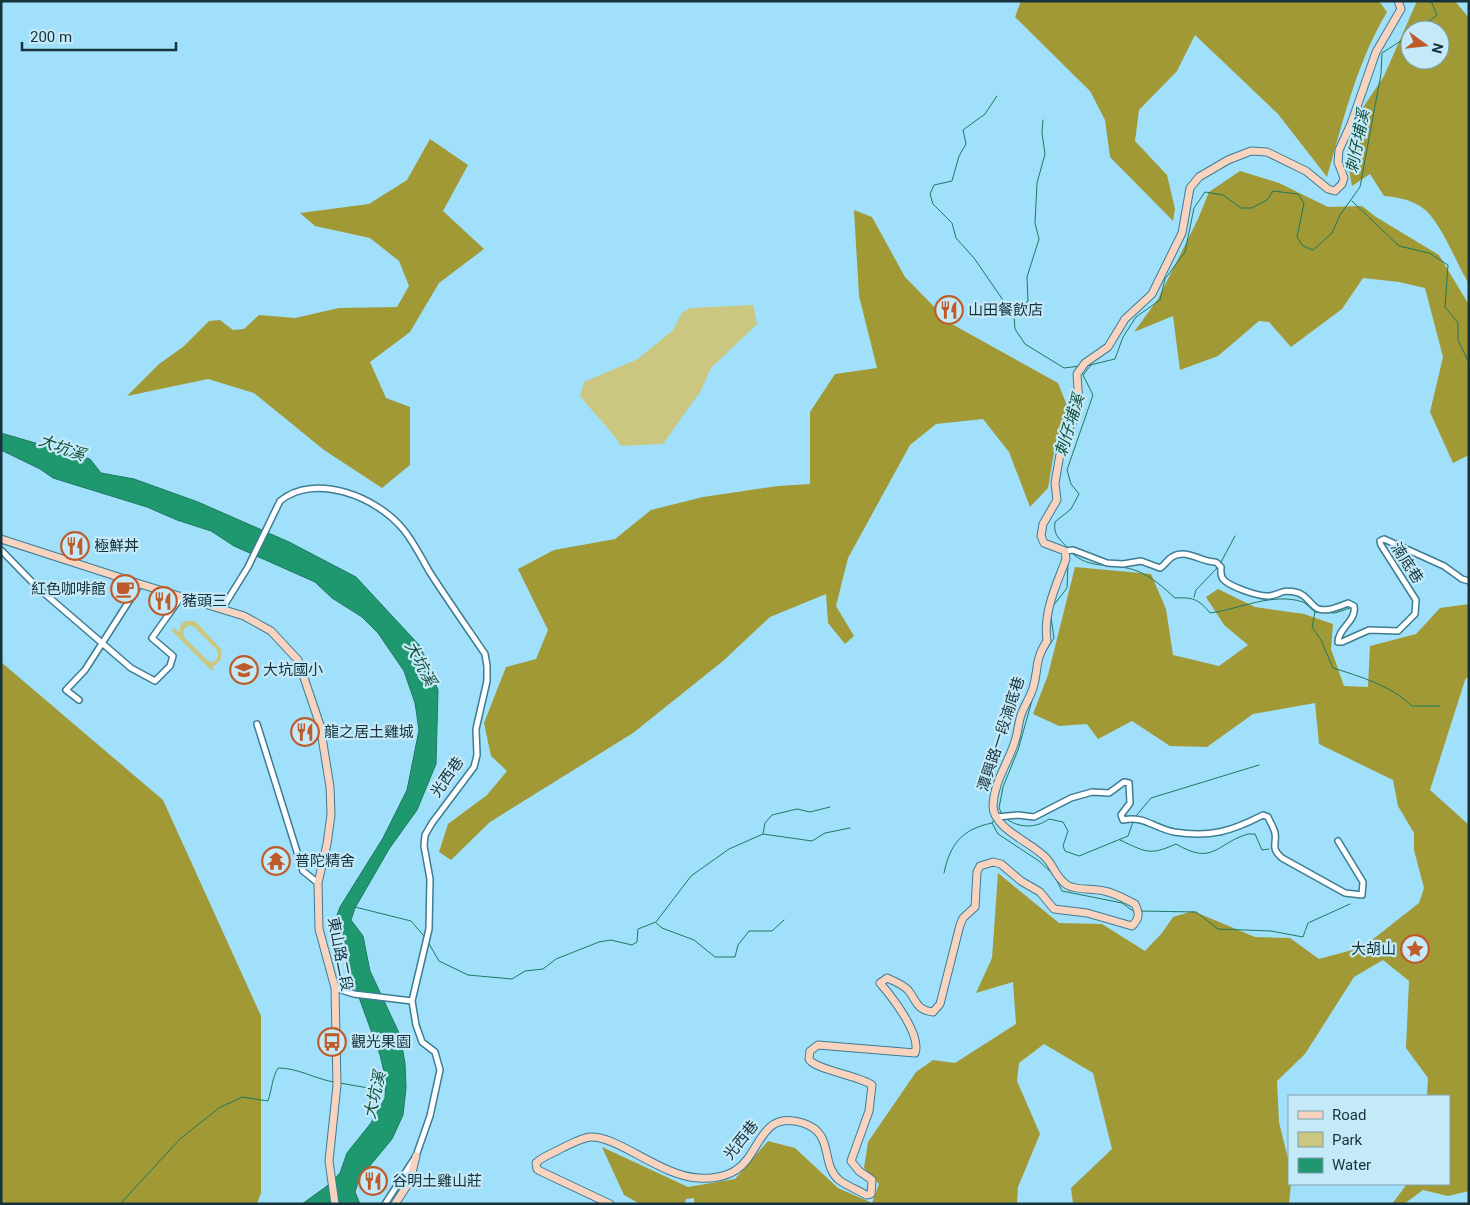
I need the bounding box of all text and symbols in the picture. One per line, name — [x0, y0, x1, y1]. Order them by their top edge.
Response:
scale bar — [22, 20, 176, 52]
north arrow — [1400, 20, 1450, 70]
text: 200 m — [30, 28, 72, 46]
text: N — [1429, 42, 1447, 55]
water label: 刺仔埔溪 — [1342, 106, 1373, 174]
restaurant icon: 山田餐飲店 — [934, 295, 964, 325]
place label: 山田餐飲店 — [968, 301, 1043, 319]
water label: 刺仔埔溪 — [1051, 390, 1089, 459]
water label: 大坑溪 — [36, 430, 90, 465]
restaurant icon: 極鮮丼 — [60, 531, 90, 561]
place label: 極鮮丼 — [94, 537, 139, 555]
street label: 湳底巷 — [1387, 539, 1427, 587]
cafe icon: 紅色咖啡館 — [110, 574, 140, 604]
place label: 紅色咖啡館 — [31, 580, 106, 598]
restaurant icon: 豬頭三 — [148, 586, 178, 616]
place label: 豬頭三 — [182, 592, 227, 610]
water label: 大坑溪 — [401, 638, 441, 691]
school or university icon: 大坑國小 — [229, 655, 259, 685]
place label: 大坑國小 — [263, 661, 323, 679]
street label: 潭興路一段湳底巷 — [974, 674, 1028, 794]
restaurant icon: 龍之居土雞城 — [290, 717, 320, 747]
place label: 龍之居土雞城 — [324, 723, 414, 741]
street label: 光西巷 — [427, 753, 467, 801]
temple icon: 普陀精舍 — [261, 846, 291, 876]
place label: 普陀精舍 — [295, 852, 355, 870]
street label: 東山路二段 — [324, 915, 356, 993]
place icon: 大胡山 — [1400, 934, 1430, 964]
place label: 大胡山 — [1351, 940, 1396, 958]
bus stop icon: 觀光果園 — [317, 1027, 347, 1057]
place label: 觀光果園 — [351, 1033, 411, 1051]
water label: 大坑溪 — [360, 1068, 390, 1121]
legend — [1288, 1095, 1450, 1185]
text: Road — [1332, 1106, 1366, 1124]
street label: 光西巷 — [720, 1117, 762, 1163]
text: Park — [1332, 1131, 1363, 1149]
text: Water — [1332, 1156, 1371, 1174]
restaurant icon: 谷明土雞山莊 — [358, 1166, 388, 1196]
place label: 谷明土雞山莊 — [392, 1172, 482, 1190]

